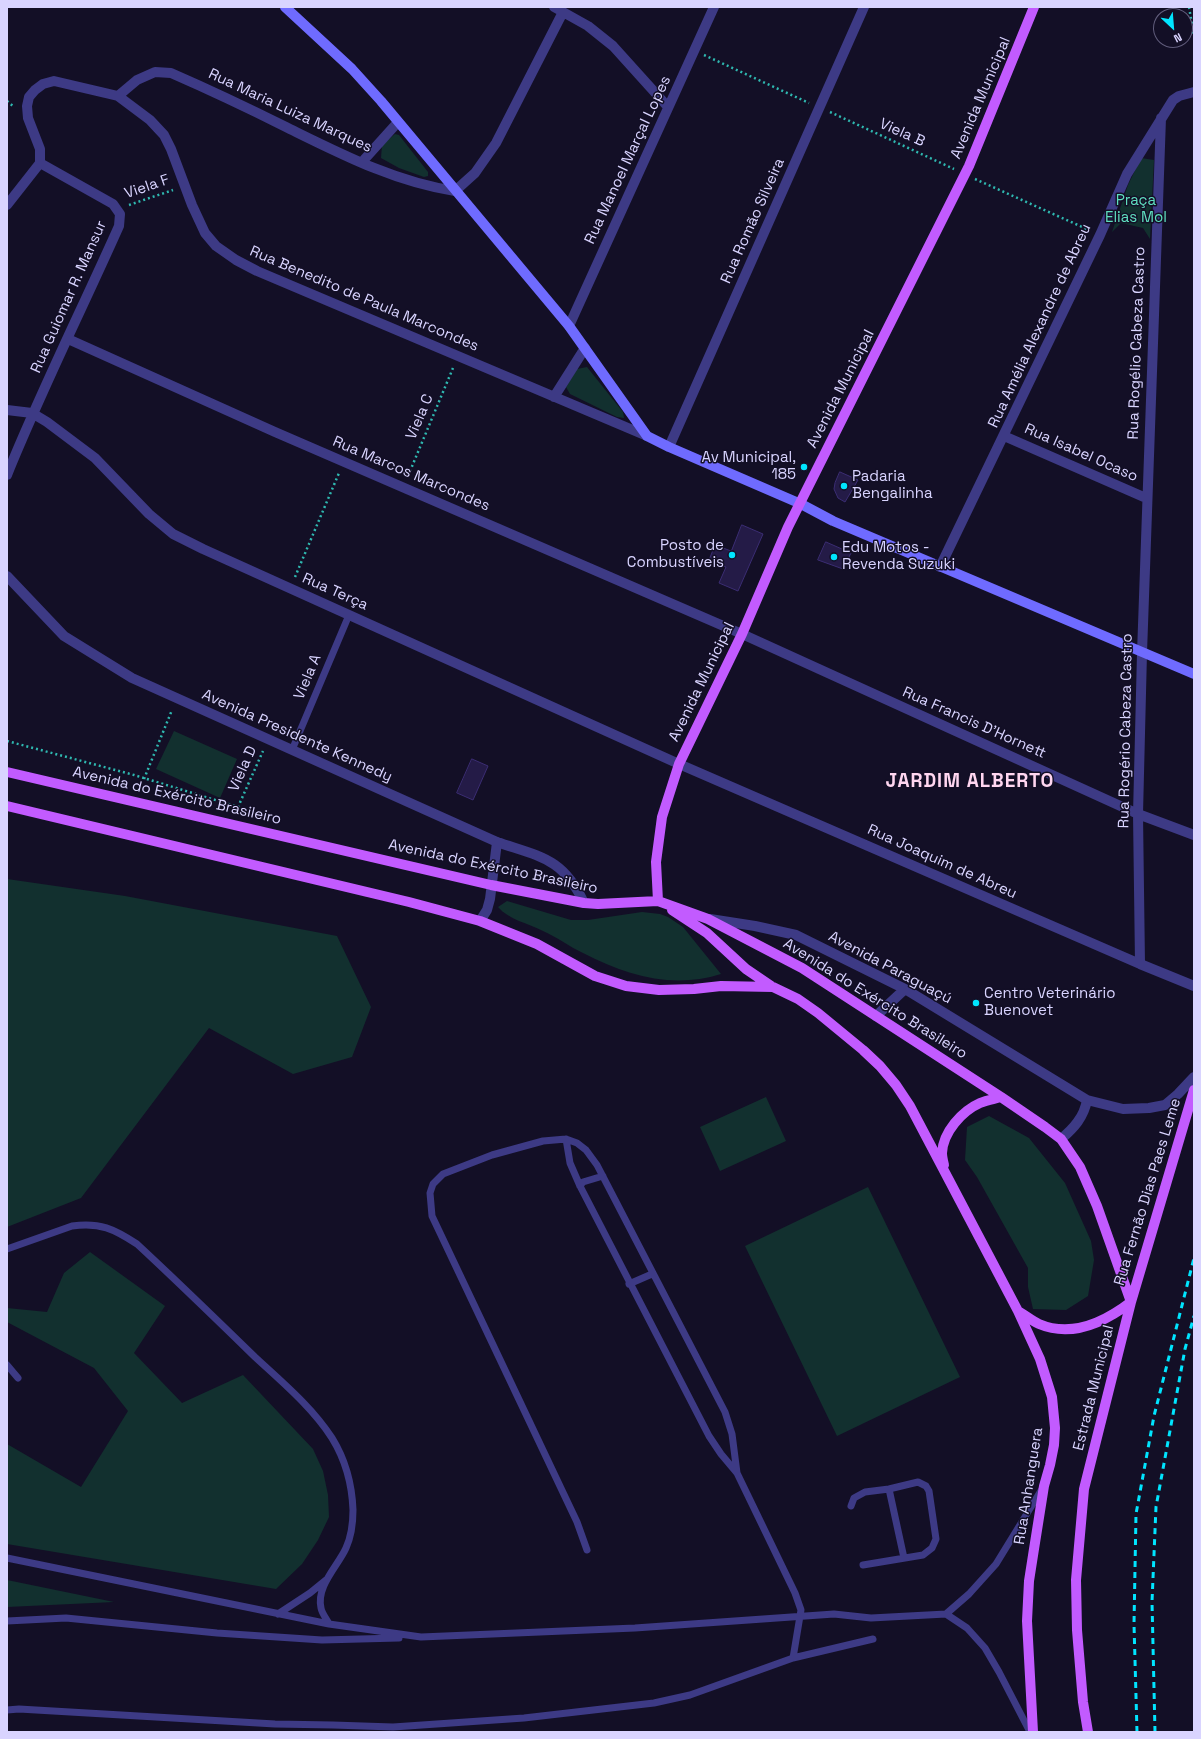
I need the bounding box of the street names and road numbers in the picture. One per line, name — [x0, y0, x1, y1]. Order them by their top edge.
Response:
street label: Avenida Municipal — [947, 34, 1015, 162]
street label: Rua Maria Luiza Marques — [205, 65, 375, 157]
street label: Rua Manoel Marçal Lopes — [581, 73, 675, 247]
street label: Viela B — [876, 115, 928, 151]
street label: Rua Romão Silveira — [717, 156, 789, 286]
street label: Viela F — [122, 171, 172, 203]
street label: Rua Guiomar R. Mansur — [27, 218, 111, 376]
street label: Rua Amélia Alexandre de Abreu — [985, 221, 1095, 431]
street label: Rua Benedito de Paula Marcondes — [247, 242, 481, 356]
street label: Rua Rogélio Cabeza Castro — [1125, 246, 1149, 440]
street label: Avenida Municipal — [803, 327, 879, 451]
street label: Viela C — [402, 392, 438, 442]
street label: Rua Isabel Ocaso — [1022, 420, 1140, 486]
street label: Rua Marcos Marcondes — [330, 433, 492, 515]
street label: Rua Terça — [299, 569, 371, 615]
street label: Avenida Municipal — [665, 619, 739, 745]
street label: Rua Rogério Cabeza Castro — [1115, 633, 1137, 829]
street label: Viela A — [290, 652, 326, 702]
street label: Rua Francis D'Hornett — [900, 683, 1048, 763]
street label: Avenida Presidente Kennedy — [199, 686, 395, 786]
street label: Viela D — [225, 743, 261, 795]
street label: Avenida do Exército Brasileiro — [71, 763, 283, 829]
street label: Rua Joaquim de Abreu — [865, 821, 1019, 903]
street label: Avenida do Exército Brasileiro — [387, 836, 599, 898]
street label: Avenida Paraguaçú — [825, 928, 955, 1008]
street label: Avenida do Exército Brasileiro — [780, 935, 970, 1063]
street label: Rua Fernão Dias Paes Leme — [1111, 1096, 1185, 1288]
street label: Estrada Municipal — [1070, 1323, 1118, 1453]
street label: Rua Anhanguera — [1011, 1426, 1047, 1546]

